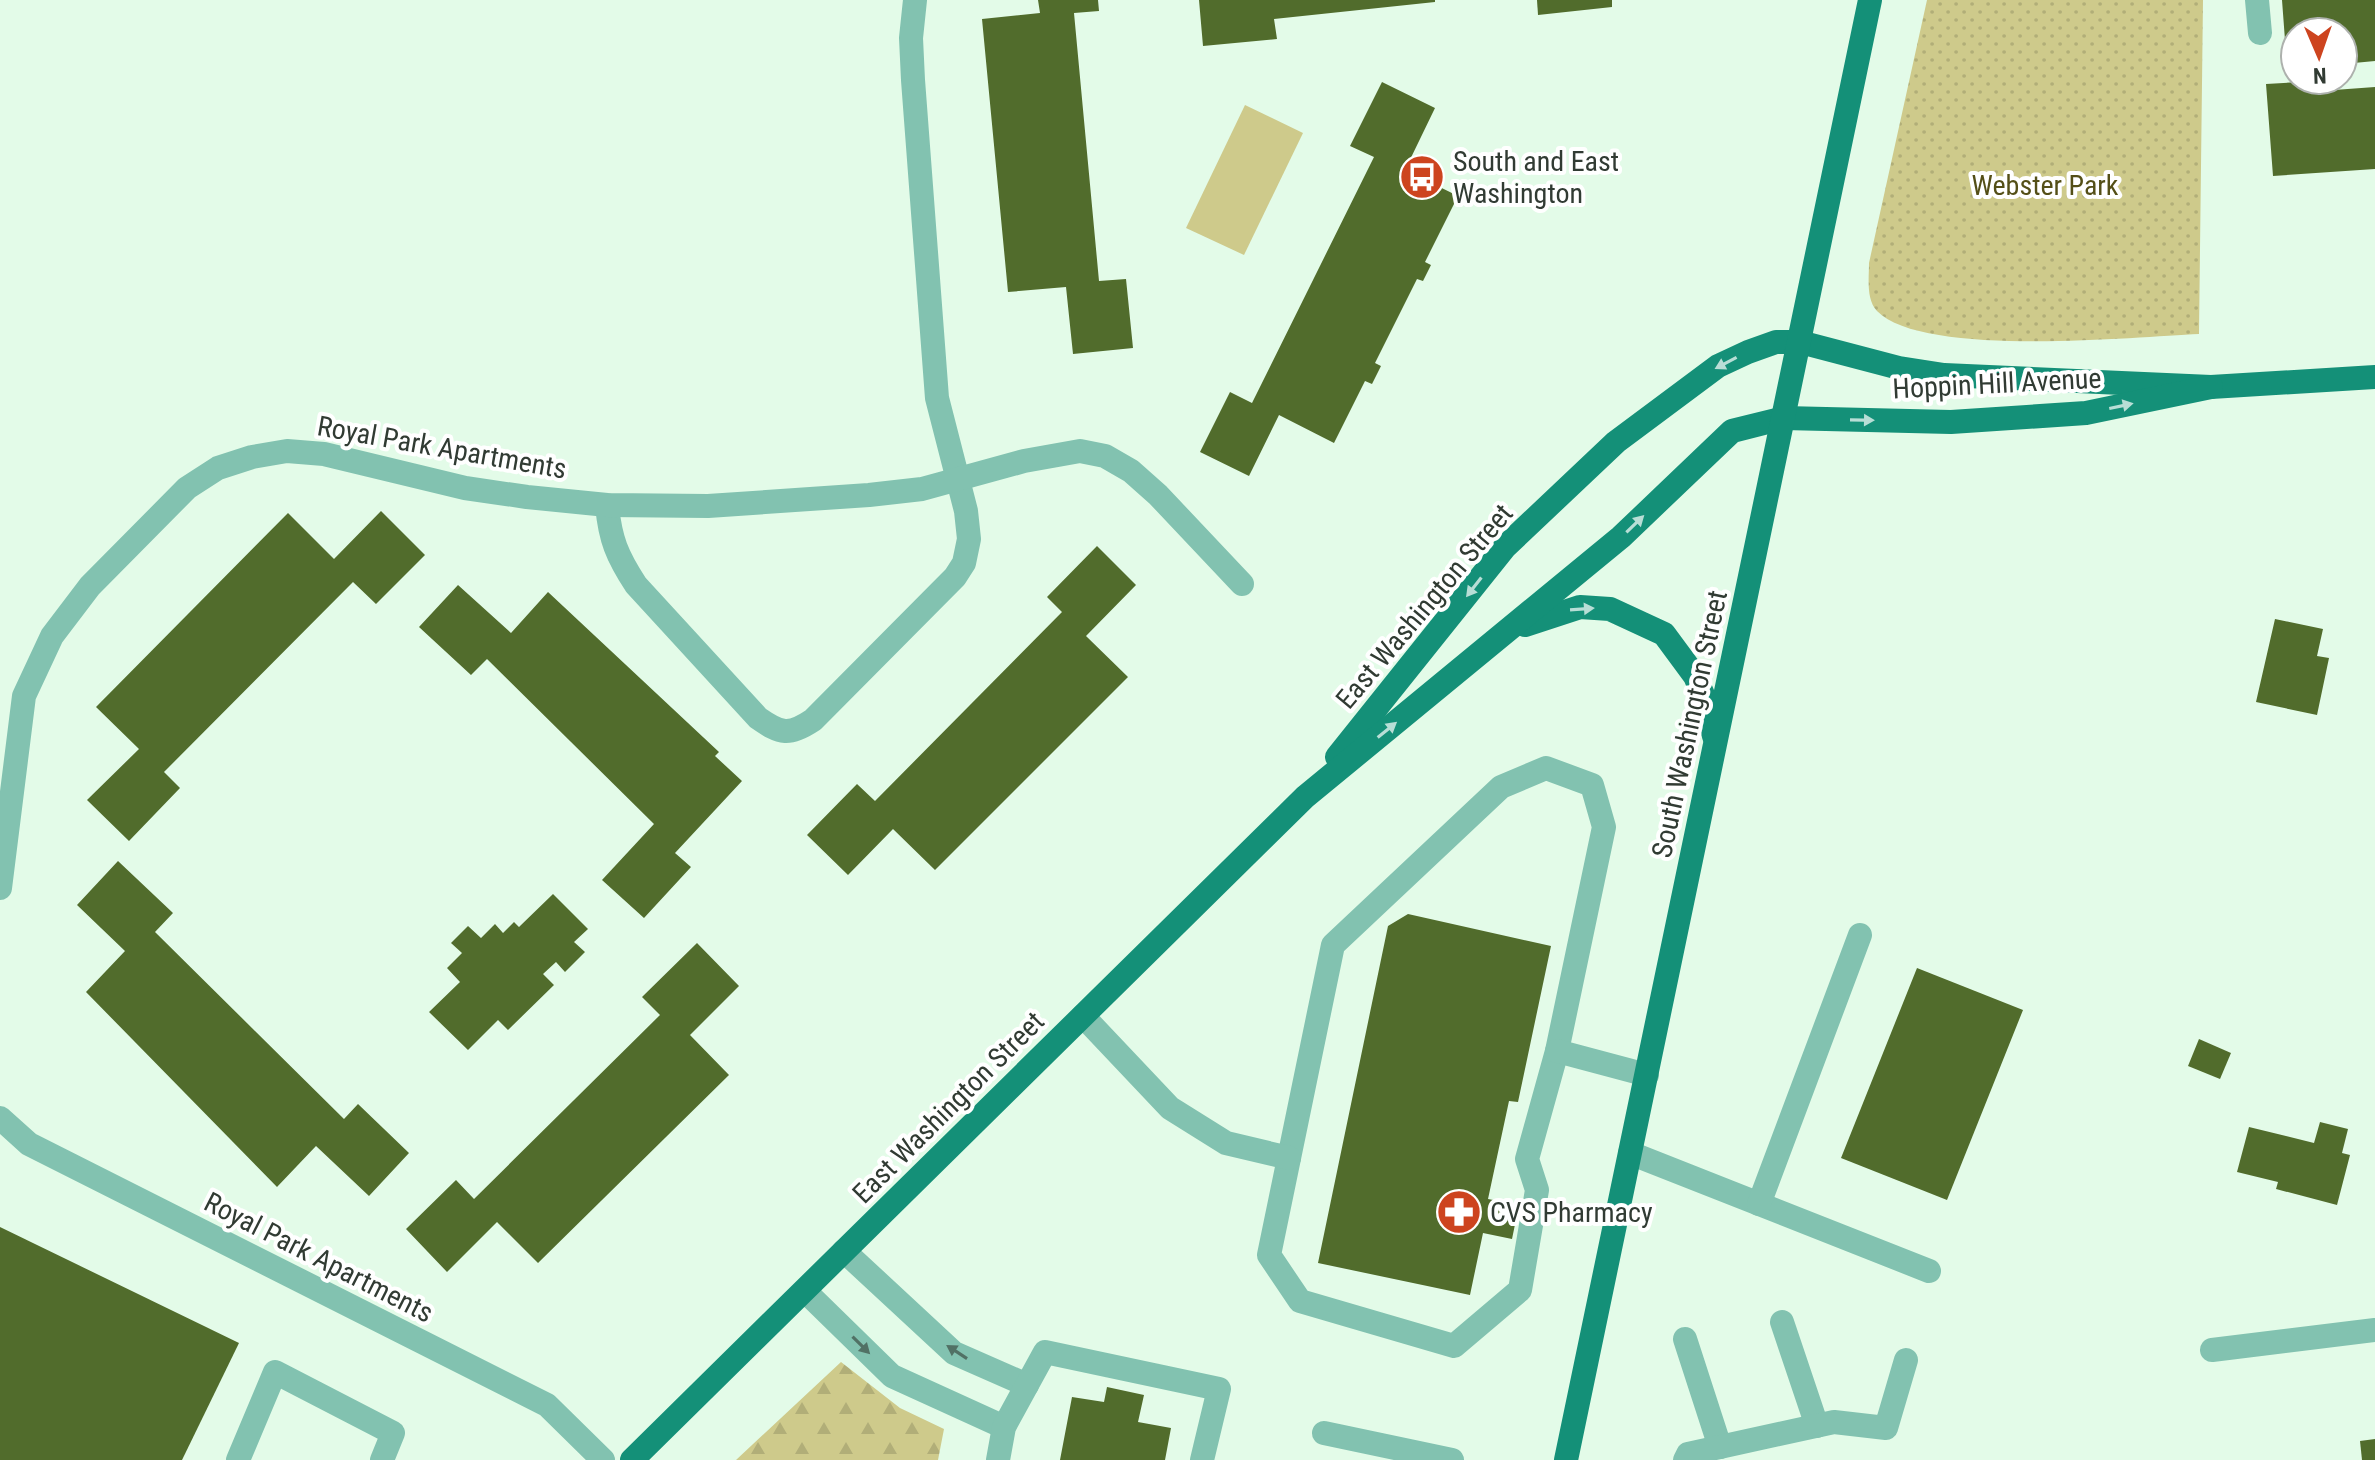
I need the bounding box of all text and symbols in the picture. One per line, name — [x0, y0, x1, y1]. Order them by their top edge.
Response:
north arrow — [2279, 16, 2359, 96]
text: N — [2313, 63, 2327, 88]
place label: South and East Washington — [1453, 145, 1619, 210]
bus stop icon: South and East Washington — [1398, 153, 1446, 201]
park label: Webster Park — [1972, 169, 2119, 202]
one-way arrow — [1715, 355, 1737, 369]
street label: Hoppin Hill Avenue — [1892, 362, 2102, 405]
one-way arrow — [2108, 399, 2133, 412]
street label: Royal Park Apartments — [315, 409, 569, 486]
one-way arrow — [1850, 413, 1875, 426]
street label: East Washington Street — [1329, 497, 1520, 715]
one-way arrow — [1625, 516, 1644, 534]
one-way arrow — [1466, 577, 1482, 598]
street label: South Washington Street — [1645, 587, 1734, 861]
one-way arrow — [1569, 602, 1594, 615]
one-way arrow — [1377, 722, 1397, 738]
street label: East Washington Street — [846, 1005, 1051, 1210]
street label: Royal Park Apartments — [199, 1185, 439, 1329]
pharmacy icon: CVS Pharmacy — [1435, 1188, 1483, 1236]
place label: CVS Pharmacy — [1490, 1196, 1653, 1229]
one-way arrow — [851, 1336, 870, 1354]
one-way arrow — [945, 1345, 968, 1360]

